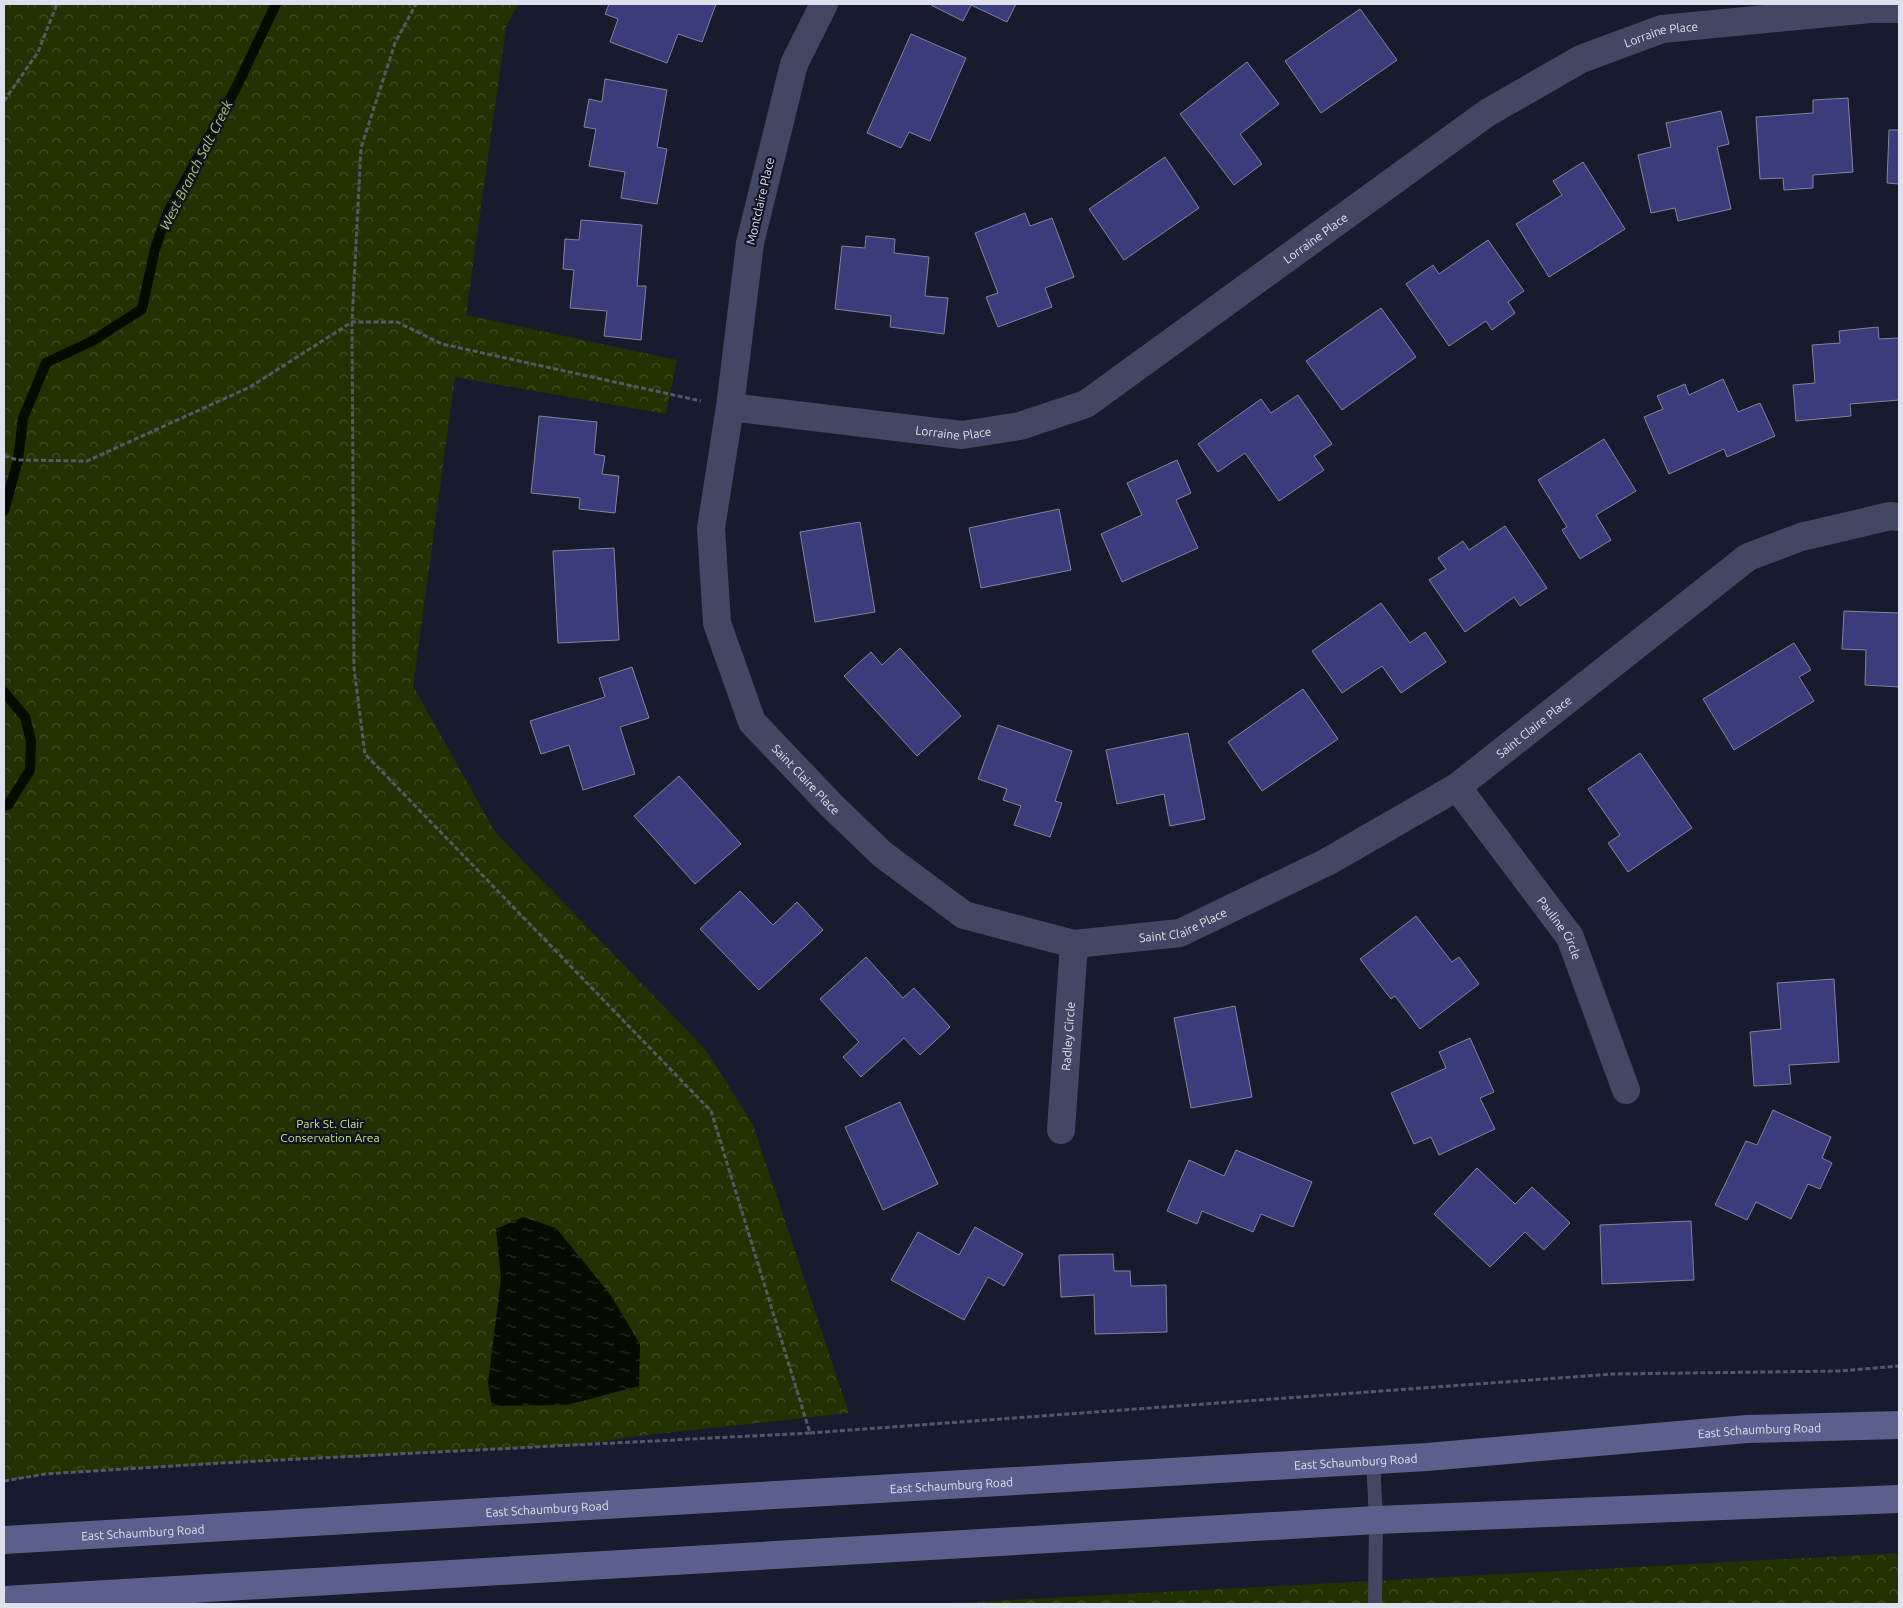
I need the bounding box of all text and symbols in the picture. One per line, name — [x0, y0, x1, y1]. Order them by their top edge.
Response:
street label: Lorraine Place — [1622, 19, 1698, 49]
water label: West Branch Salt Creek — [156, 97, 236, 233]
street label: Montclaire Place — [744, 156, 776, 246]
street label: Lorraine Place — [1280, 210, 1350, 265]
street label: Lorraine Place — [915, 423, 992, 442]
street label: Saint Claire Place — [1493, 693, 1574, 760]
street label: Saint Claire Place — [770, 741, 843, 817]
street label: Pauline Circle — [1535, 894, 1584, 961]
street label: Saint Claire Place — [1138, 905, 1229, 944]
street label: Radley Circle — [1059, 1001, 1076, 1071]
park label: Park St. Clair Conservation Area — [280, 1117, 380, 1144]
street label: East Schaumburg Road — [1697, 1421, 1821, 1440]
street label: East Schaumburg Road — [1294, 1451, 1418, 1471]
street label: East Schaumburg Road — [889, 1475, 1013, 1495]
street label: East Schaumburg Road — [485, 1498, 609, 1518]
street label: East Schaumburg Road — [81, 1522, 205, 1542]

